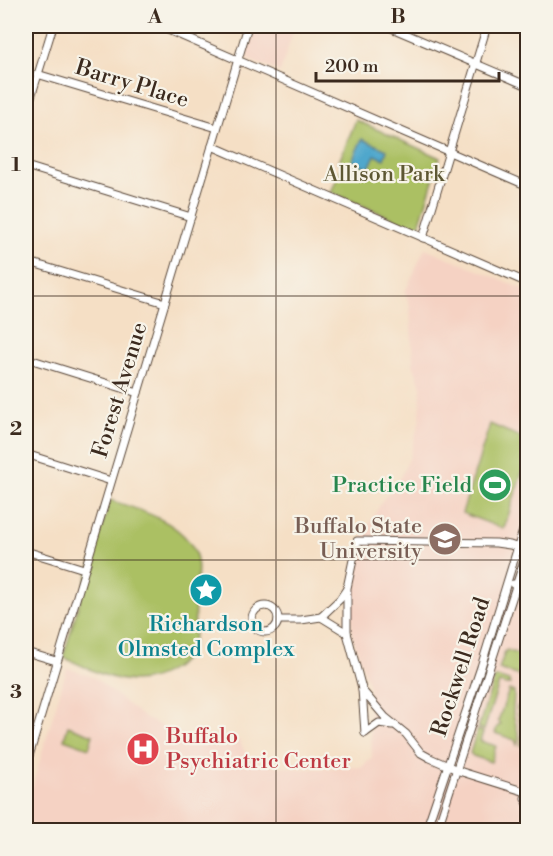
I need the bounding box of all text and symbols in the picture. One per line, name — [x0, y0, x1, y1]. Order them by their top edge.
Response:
text: A — [147, 5, 163, 30]
text: B — [390, 5, 406, 30]
scale bar — [316, 45, 499, 83]
street label: Barry Place — [71, 54, 192, 114]
text: 200 m — [325, 55, 379, 78]
text: 1 — [11, 153, 21, 178]
park label: Allison Park — [323, 161, 446, 188]
street label: Forest Avenue — [87, 319, 153, 461]
text: 2 — [10, 417, 22, 442]
sports icon: Practice Field — [477, 467, 513, 503]
place label: Practice Field — [332, 472, 472, 499]
place label: Buffalo State University — [294, 513, 422, 565]
school or university icon: Buffalo State University — [427, 521, 463, 557]
place icon: Richardson Olmsted Complex — [188, 572, 224, 608]
street label: Rockwell Road — [426, 594, 496, 740]
place label: Richardson Olmsted Complex — [118, 611, 295, 663]
text: 3 — [10, 680, 22, 705]
place label: Buffalo Psychiatric Center — [165, 723, 351, 775]
hospital icon: Buffalo Psychiatric Center — [125, 731, 161, 767]

